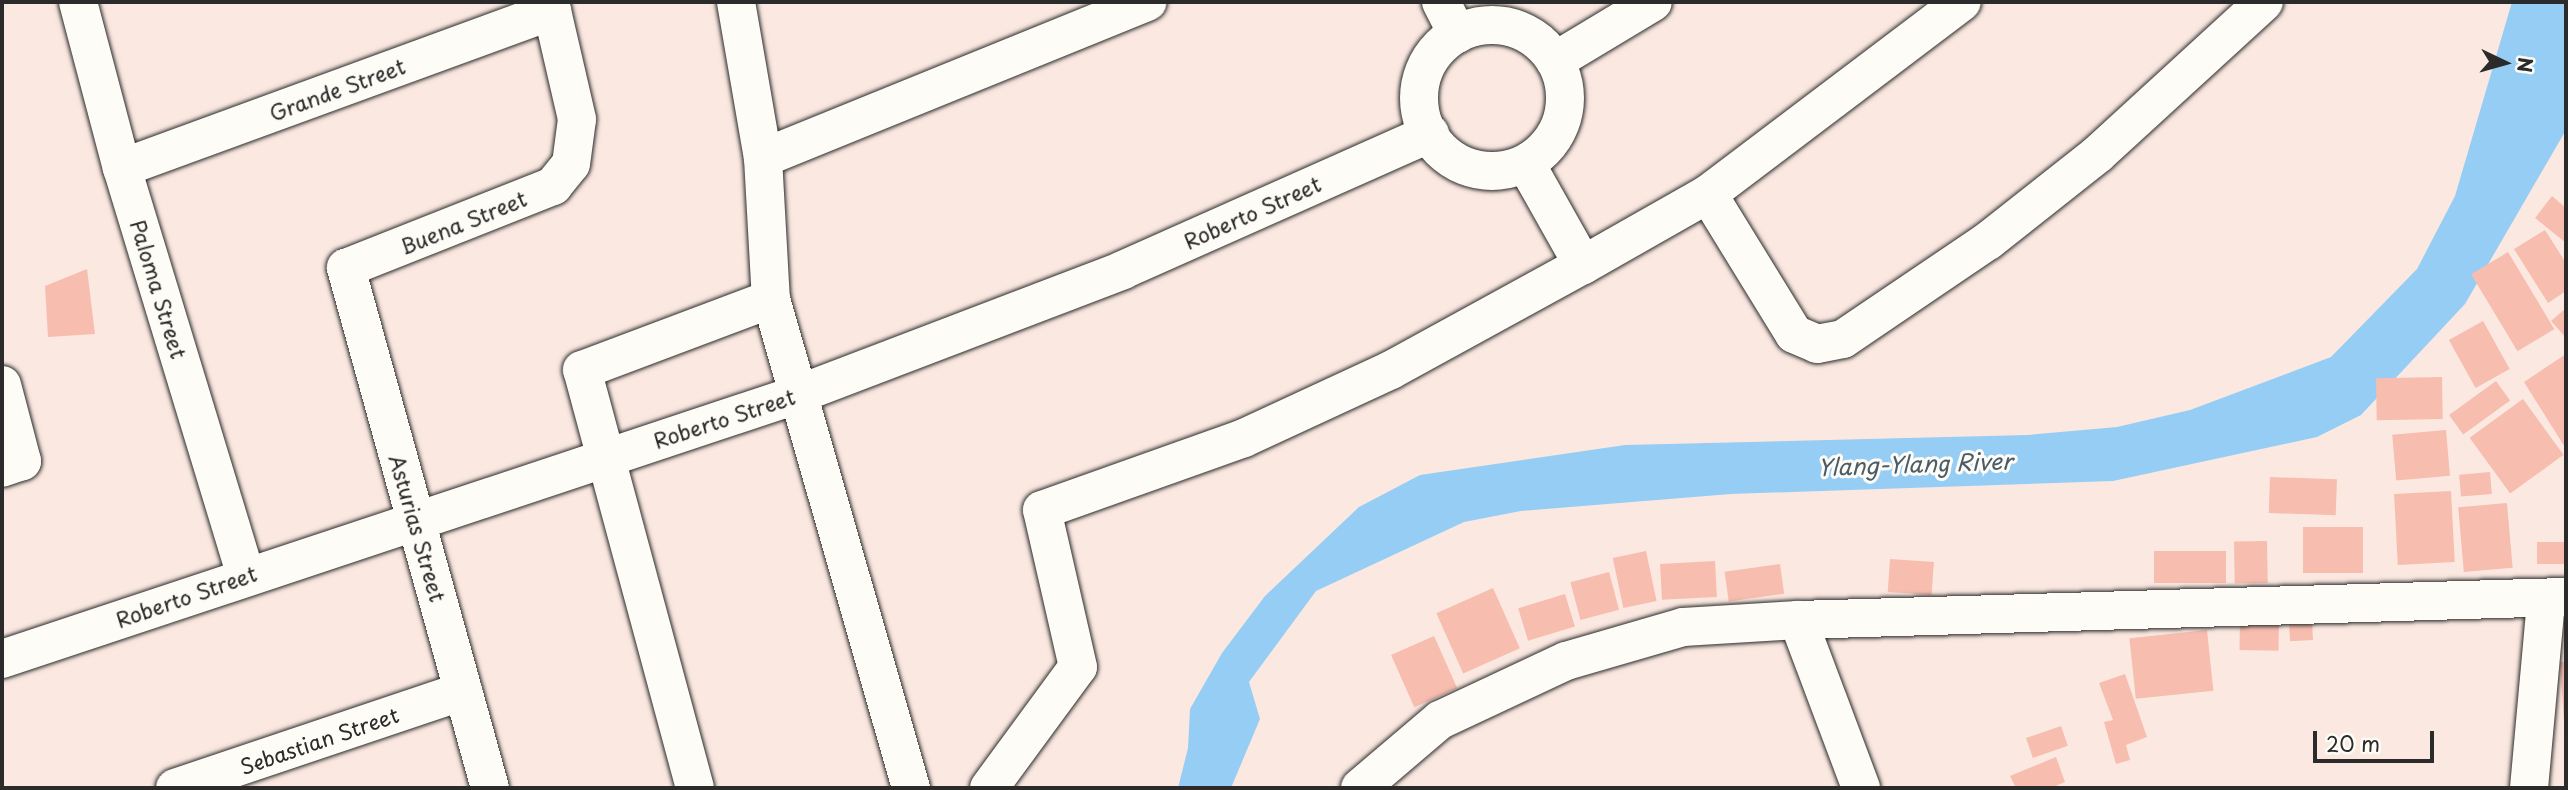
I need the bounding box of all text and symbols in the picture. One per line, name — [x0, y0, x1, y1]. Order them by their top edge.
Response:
north arrow — [2470, 28, 2540, 98]
street label: Grande Street — [265, 52, 409, 126]
text: N — [2511, 56, 2541, 74]
street label: Roberto Street — [1179, 170, 1325, 254]
street label: Buena Street — [396, 185, 530, 259]
street label: Paloma Street — [126, 216, 192, 362]
street label: Roberto Street — [650, 383, 798, 453]
water label: Ylang-Ylang River — [1817, 447, 2013, 481]
street label: Asturias Street — [385, 451, 451, 605]
street label: Roberto Street — [112, 560, 260, 632]
street label: Sebastian Street — [236, 701, 402, 779]
scale bar — [2316, 716, 2437, 760]
text: 20 m — [2326, 727, 2380, 759]

